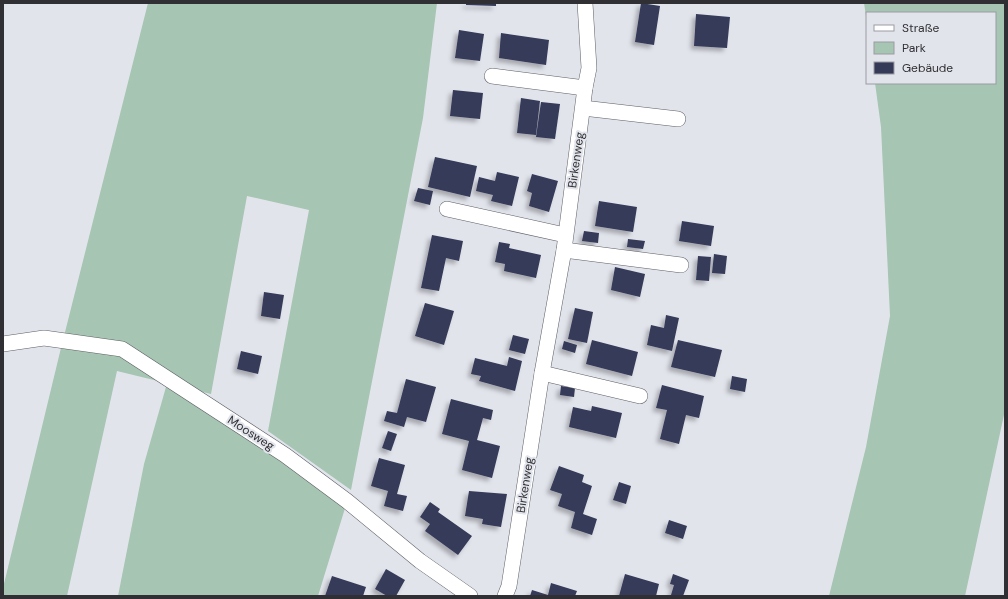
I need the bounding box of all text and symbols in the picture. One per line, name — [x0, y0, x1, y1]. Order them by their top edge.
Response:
legend — [866, 12, 996, 84]
text: Straße — [902, 20, 939, 36]
text: Park — [902, 40, 926, 56]
text: Gebäude — [902, 60, 953, 76]
street label: Birkenweg — [564, 131, 588, 189]
street label: Moosweg — [225, 412, 278, 454]
street label: Birkenweg — [513, 456, 537, 514]

